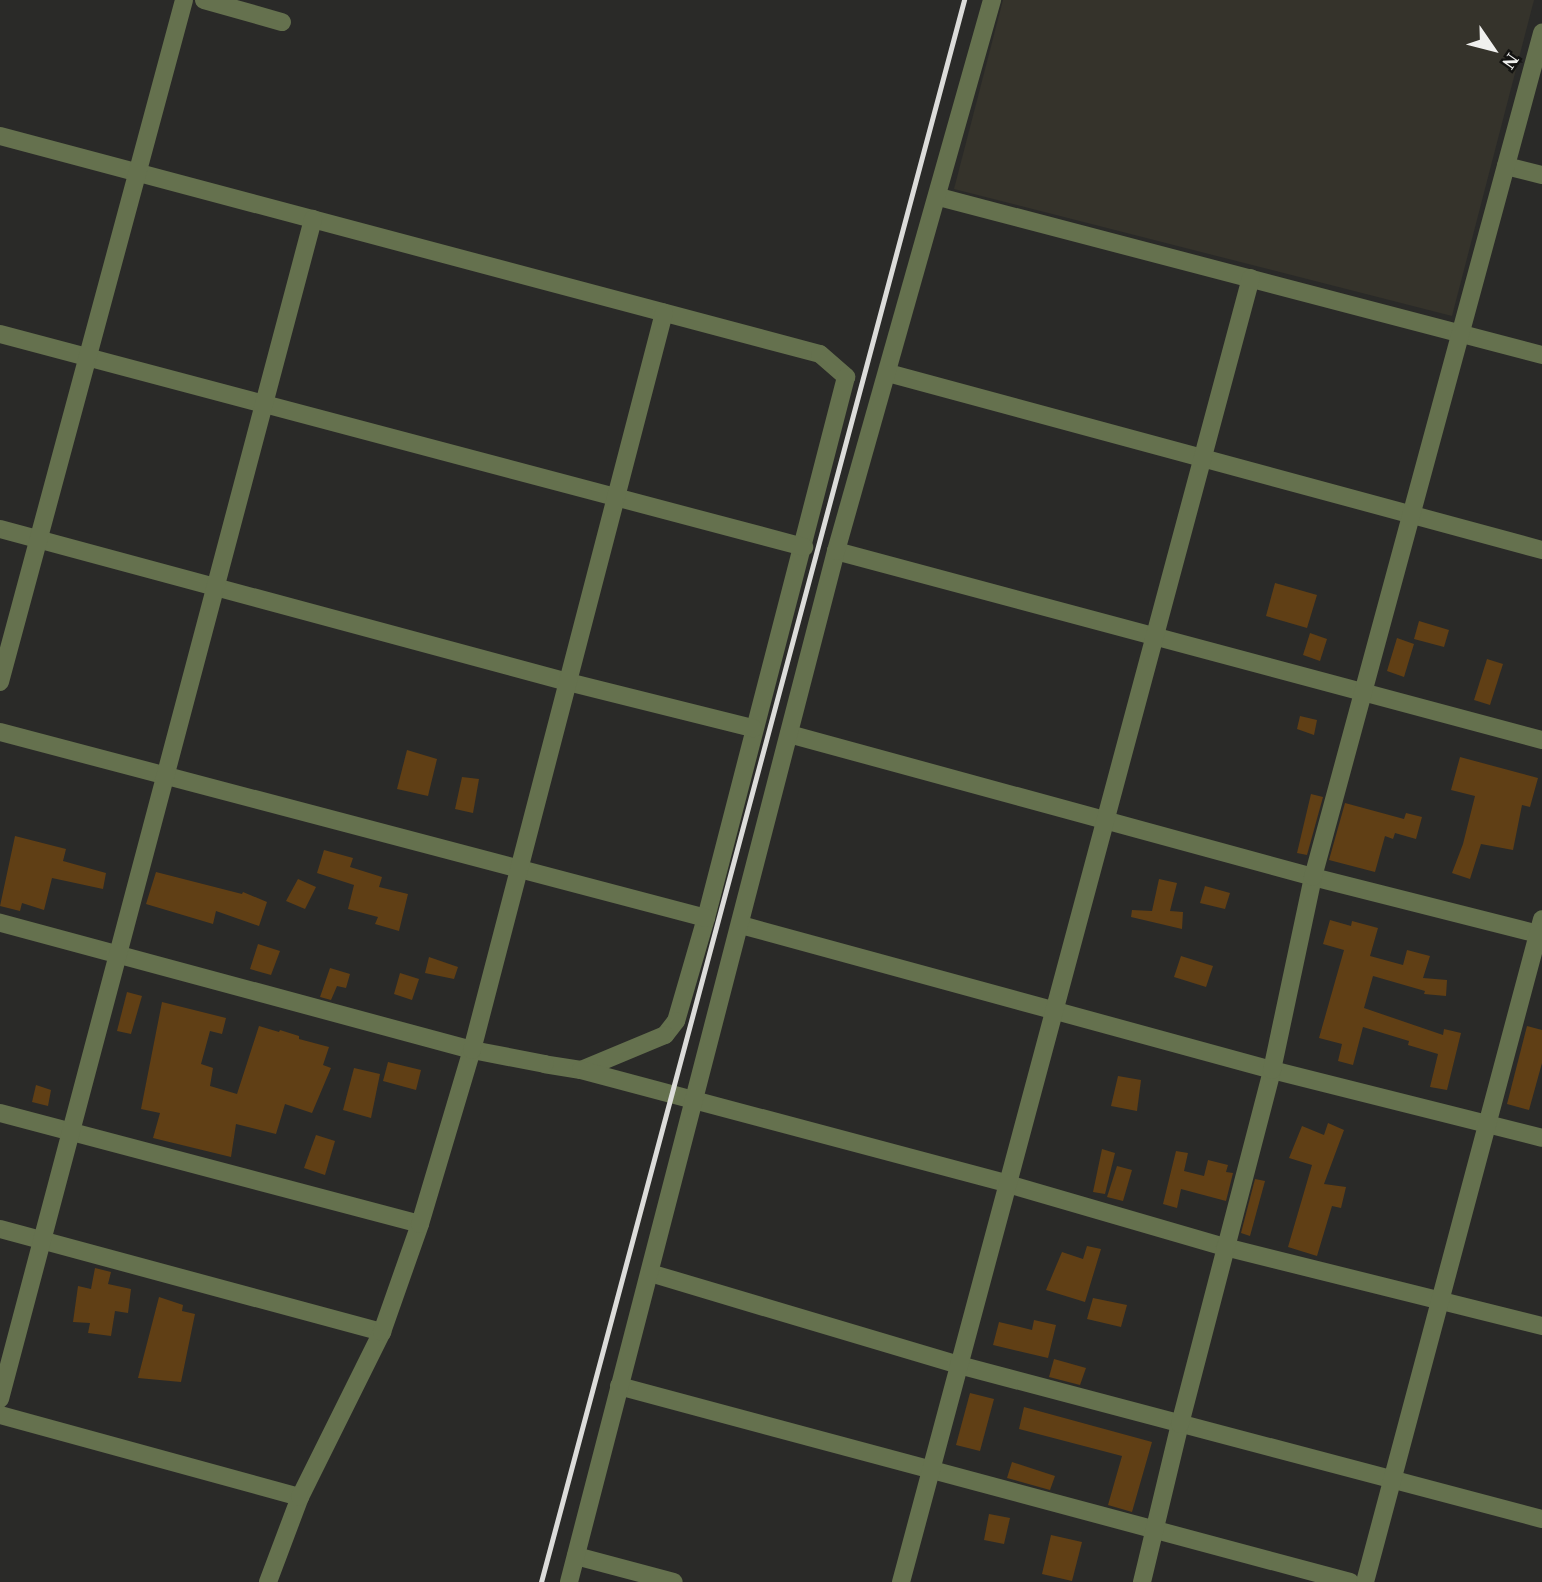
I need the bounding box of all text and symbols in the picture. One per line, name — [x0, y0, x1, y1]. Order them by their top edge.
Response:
north arrow — [1458, 14, 1528, 84]
text: N — [1498, 50, 1523, 73]

